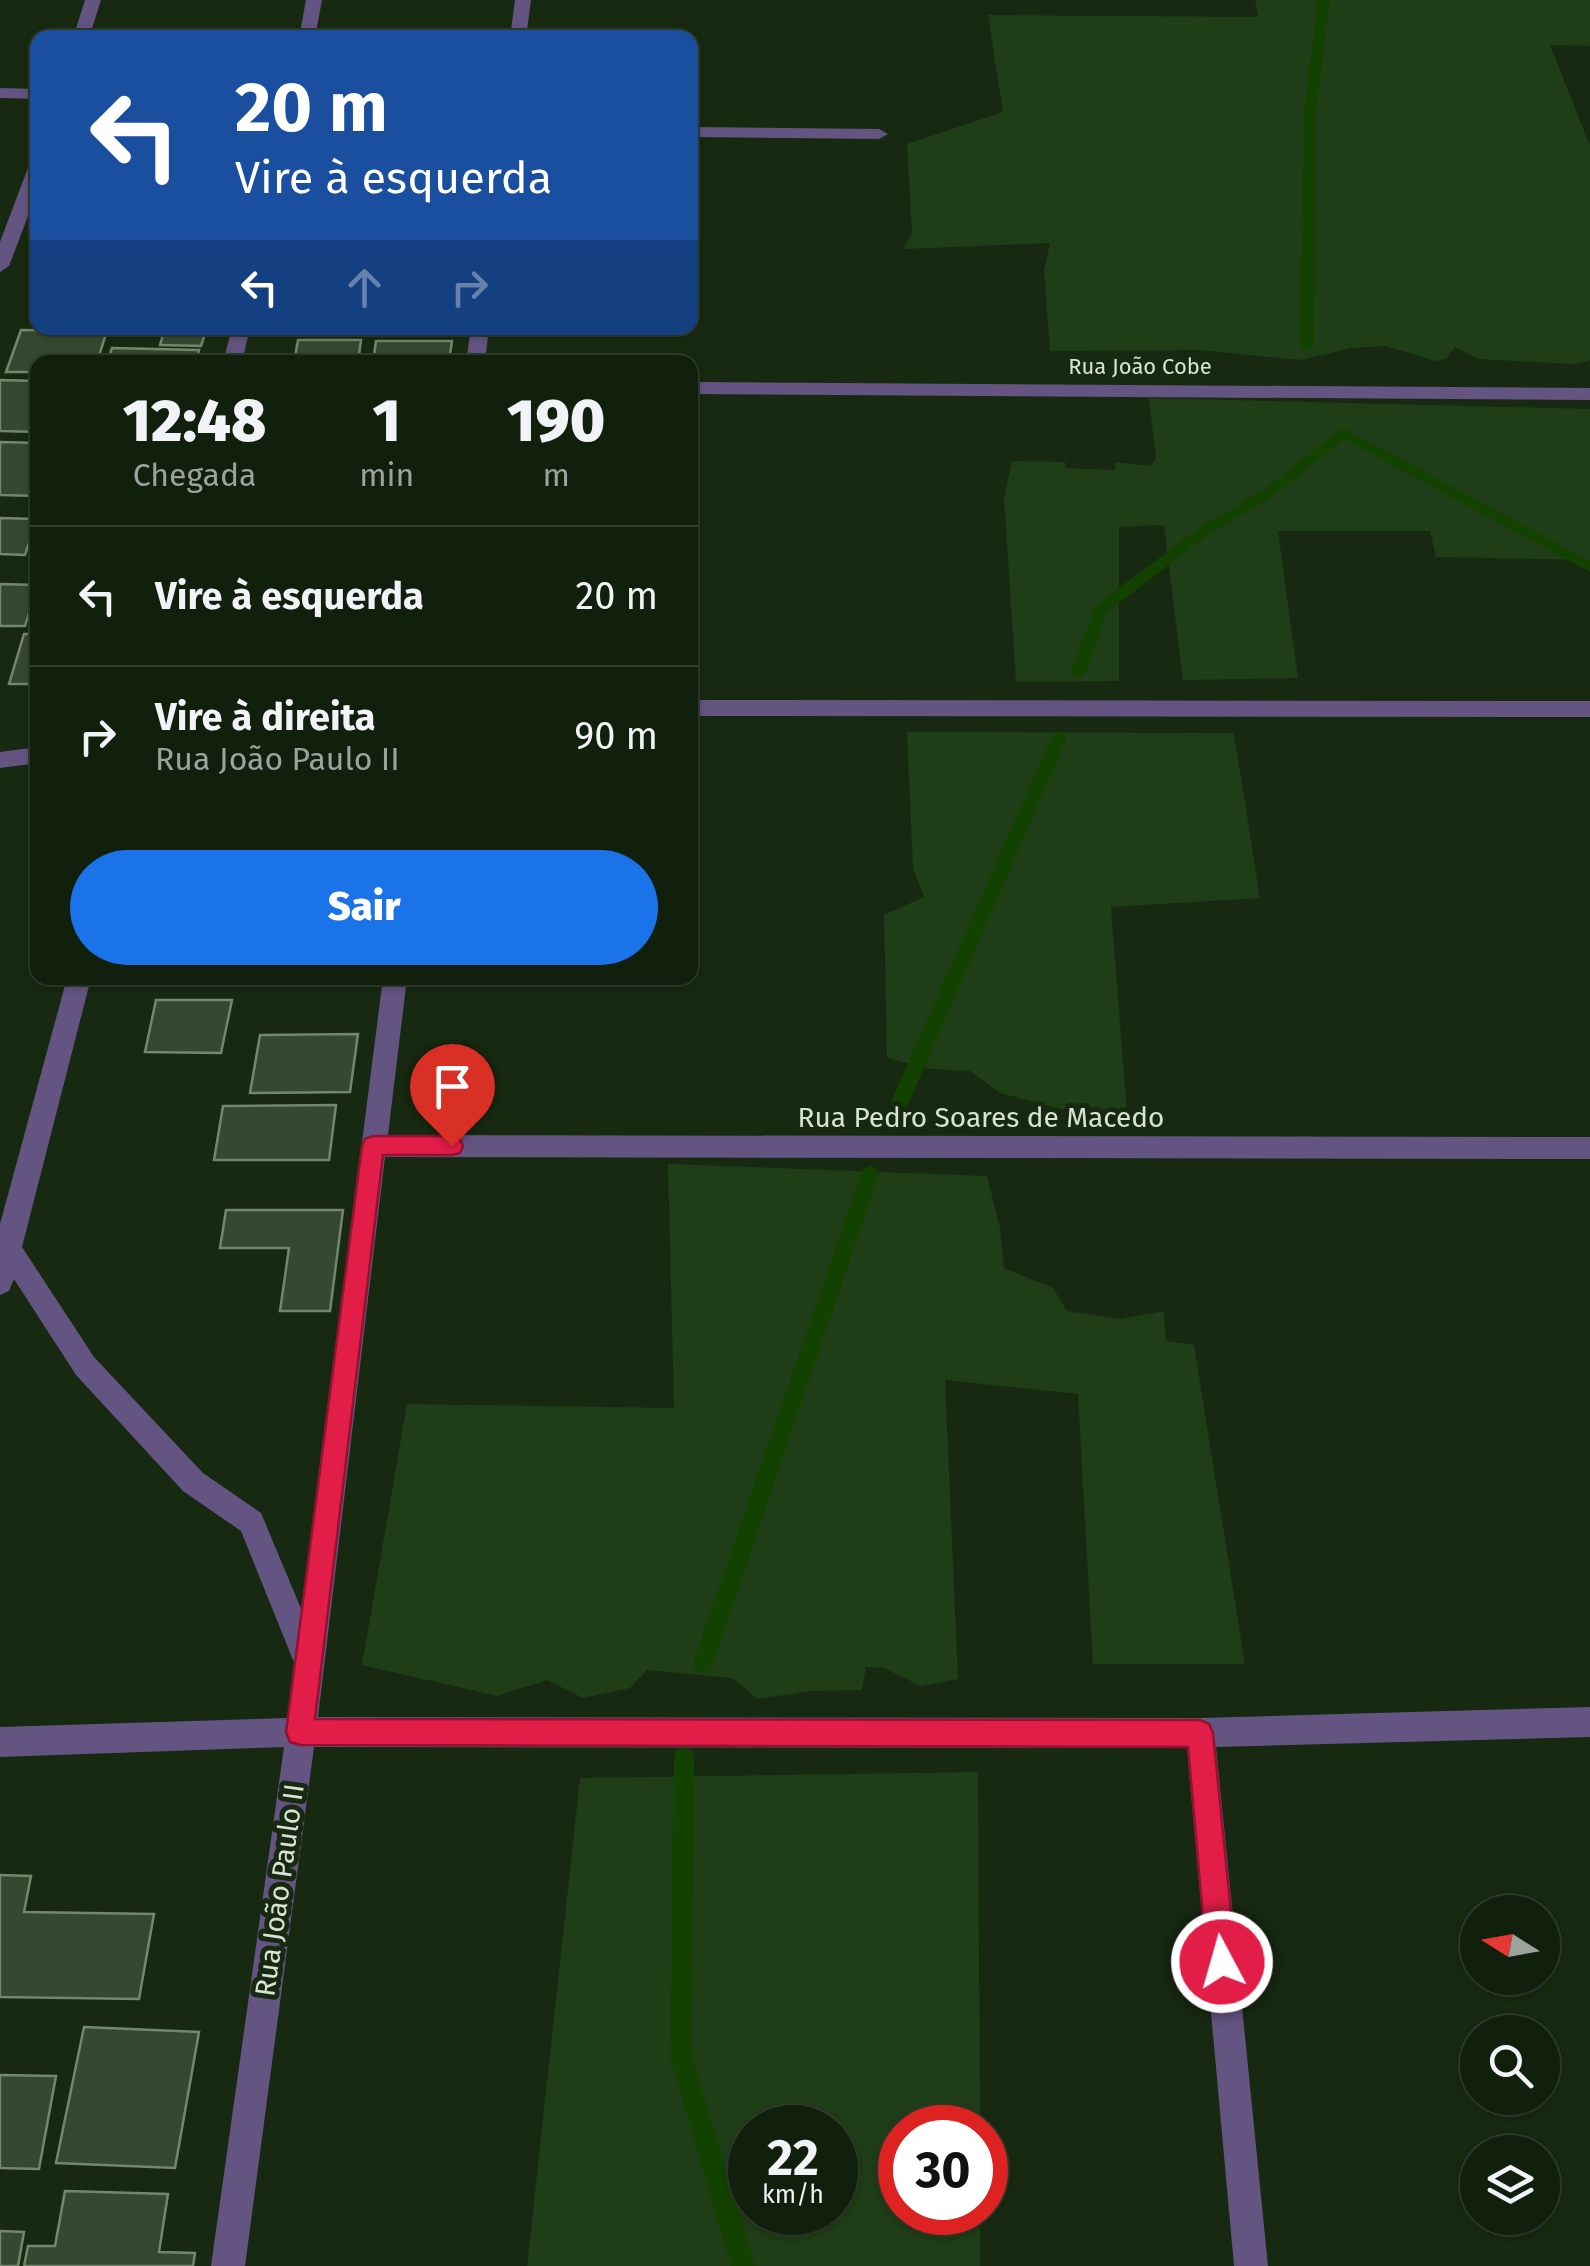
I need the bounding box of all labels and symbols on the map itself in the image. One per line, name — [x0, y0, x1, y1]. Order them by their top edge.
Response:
street label: Rua João Cobe — [1068, 353, 1212, 380]
pin — [410, 1044, 495, 1147]
street label: Rua Pedro Soares de Macedo — [798, 1101, 1164, 1134]
street label: Rua João Paulo II — [248, 1782, 311, 1998]
north arrow — [1460, 1895, 1560, 1995]
position arrow — [1170, 1910, 1274, 2014]
speed limit sign: 30 — [878, 2105, 1008, 2235]

